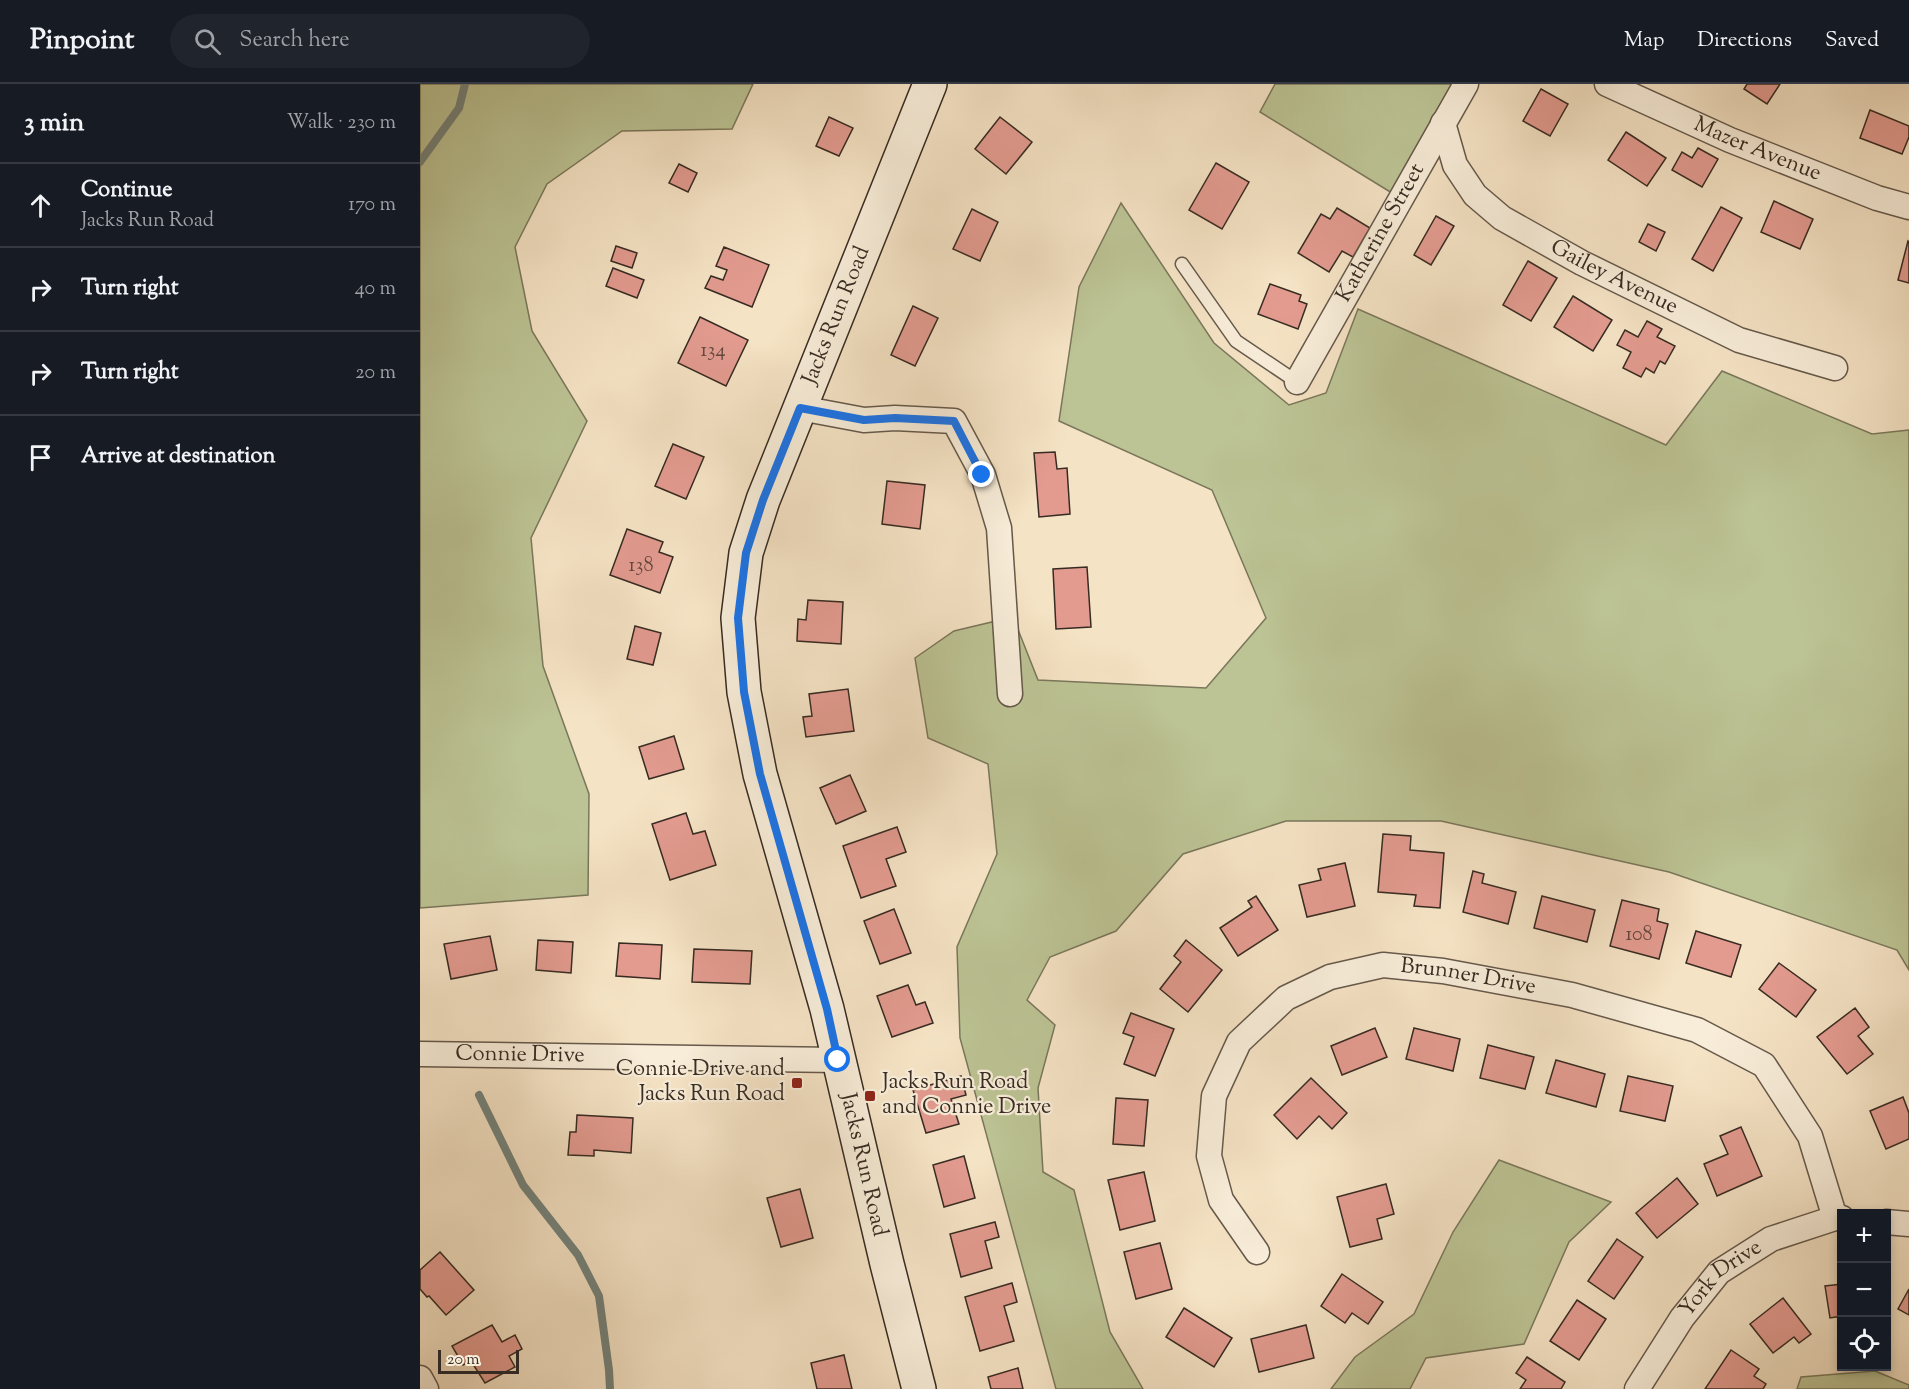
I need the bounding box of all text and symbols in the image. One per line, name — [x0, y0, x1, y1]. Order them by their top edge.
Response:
search box — [170, 14, 590, 68]
text: Pinpoint — [30, 21, 134, 61]
icon: search — [191, 25, 224, 58]
text: Search here — [239, 25, 350, 57]
text: Map — [1624, 26, 1664, 56]
text: Directions — [1697, 26, 1792, 56]
text: Saved — [1825, 26, 1879, 56]
text: 3 min — [24, 105, 84, 142]
text: Walk · 230 m — [287, 109, 396, 138]
street label: Mazer Avenue — [1688, 109, 1826, 190]
street label: Katherine Street — [1329, 157, 1434, 309]
text: Continue — [81, 175, 172, 207]
icon: ahead — [24, 189, 57, 222]
text: 170 m — [348, 191, 396, 220]
text: Jacks Run Road — [81, 207, 214, 236]
street label: Gailey Avenue — [1544, 232, 1683, 323]
street label: Jacks Run Road — [795, 242, 879, 390]
icon: right — [24, 273, 57, 306]
text: Turn right — [81, 273, 178, 305]
text: 40 m — [355, 275, 396, 304]
house number: 134 — [701, 337, 725, 366]
icon: right — [24, 357, 57, 390]
text: Turn right — [81, 357, 178, 389]
text: 20 m — [355, 359, 396, 388]
icon: arrive — [24, 441, 57, 474]
text: Arrive at destination — [81, 441, 276, 473]
route end — [968, 461, 994, 487]
house number: 138 — [629, 552, 653, 581]
house number: 108 — [1625, 921, 1653, 950]
street label: Brunner Drive — [1399, 951, 1538, 1004]
street label: Connie Drive — [455, 1039, 585, 1072]
route start — [824, 1046, 850, 1072]
place label: Connie Drive and Jacks Run Road — [616, 1054, 785, 1111]
place label: Jacks Run Road and Connie Drive — [881, 1067, 1051, 1124]
marker: Connie Drive and Jacks Run Road — [790, 1076, 804, 1090]
street label: Jacks Run Road — [831, 1089, 895, 1240]
marker: Jacks Run Road and Connie Drive — [863, 1089, 877, 1103]
map controls — [1837, 1209, 1891, 1371]
button: + — [1837, 1209, 1891, 1263]
street label: York Drive — [1672, 1232, 1769, 1325]
button: − — [1837, 1263, 1891, 1317]
button: locate — [1837, 1317, 1891, 1371]
scale bar — [438, 1347, 519, 1374]
text: 20 m — [447, 1349, 480, 1372]

